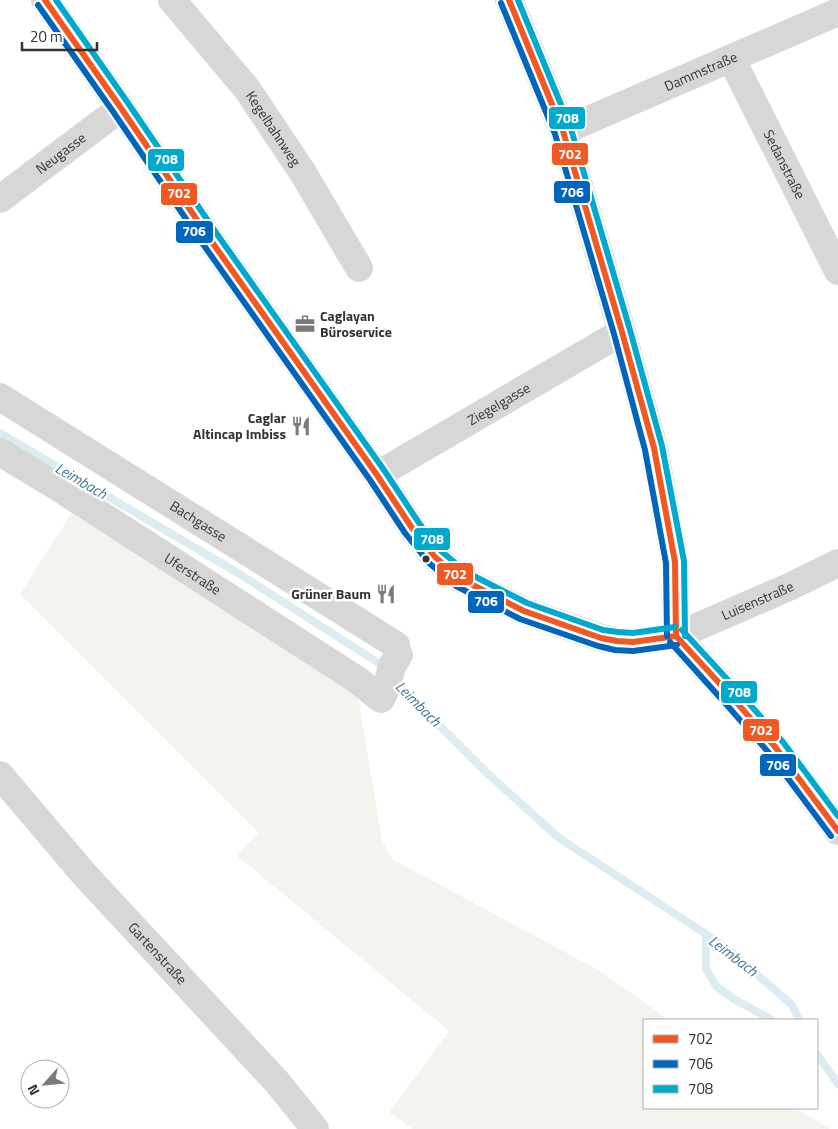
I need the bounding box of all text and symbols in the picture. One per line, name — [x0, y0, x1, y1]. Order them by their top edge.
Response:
scale bar — [22, 20, 98, 52]
text: 20 m — [30, 25, 63, 48]
street label: Dammstraße — [661, 46, 740, 96]
street label: Kegelbahnweg — [241, 86, 307, 170]
line badge: 708 — [548, 106, 586, 130]
text: 708 — [555, 107, 579, 128]
street label: Sedanstraße — [759, 126, 811, 202]
street label: Neugasse — [31, 127, 90, 179]
line badge: 702 — [551, 142, 589, 166]
text: 702 — [558, 143, 582, 164]
line badge: 708 — [147, 148, 185, 172]
text: 708 — [154, 148, 178, 169]
line badge: 706 — [553, 180, 591, 204]
text: 706 — [560, 181, 584, 202]
line badge: 702 — [160, 182, 198, 206]
text: 702 — [167, 182, 191, 203]
line badge: 706 — [175, 220, 214, 244]
text: 706 — [182, 220, 206, 241]
place label: Caglayan Büroservice — [320, 305, 392, 342]
office icon: Caglayan Büroservice — [294, 313, 316, 335]
street label: Ziegelgasse — [463, 377, 534, 430]
place label: Caglar Altincap Imbiss — [193, 407, 286, 444]
restaurant icon: Caglar Altincap Imbiss — [290, 415, 312, 437]
water label: Leimbach — [51, 456, 112, 505]
street label: Bachgasse — [166, 495, 231, 547]
line badge: 708 — [413, 527, 451, 551]
text: 708 — [420, 528, 444, 549]
street label: Uferstraße — [160, 547, 225, 600]
unlabelled marker — [421, 554, 431, 564]
line badge: 702 — [436, 562, 474, 586]
text: 702 — [443, 563, 467, 584]
street label: Luisenstraße — [718, 575, 797, 625]
place label: Grüner Baum — [291, 583, 371, 604]
restaurant icon: Grüner Baum — [375, 583, 397, 605]
line badge: 706 — [467, 590, 505, 614]
text: 706 — [474, 590, 498, 611]
water label: Leimbach — [390, 676, 447, 732]
line badge: 708 — [720, 680, 758, 704]
text: 708 — [727, 681, 751, 702]
line badge: 702 — [742, 718, 780, 742]
text: 702 — [749, 719, 773, 740]
line badge: 706 — [759, 753, 797, 777]
text: 706 — [766, 754, 790, 775]
street label: Gartenstraße — [124, 917, 192, 989]
water label: Leimbach — [704, 929, 763, 982]
legend — [643, 1019, 818, 1109]
text: 702 — [688, 1027, 713, 1050]
text: 706 — [688, 1052, 713, 1075]
north arrow — [20, 1059, 70, 1109]
text: 708 — [688, 1077, 713, 1100]
text: N — [21, 1081, 45, 1099]

